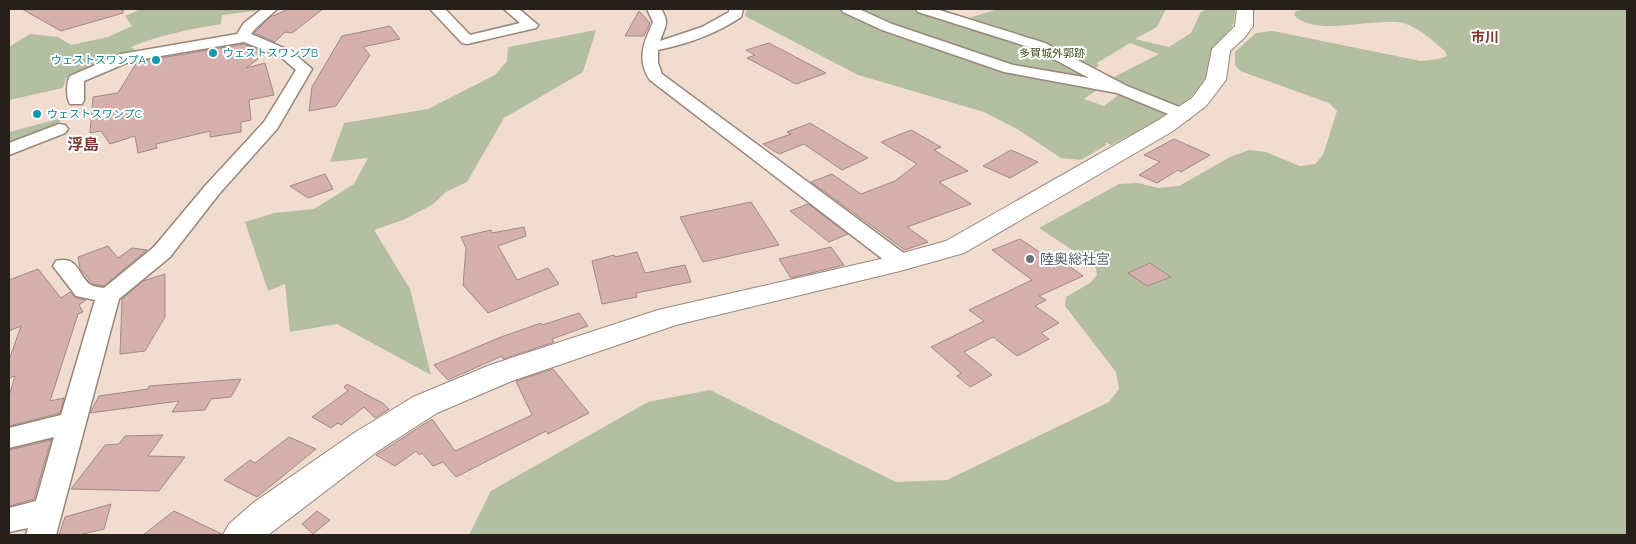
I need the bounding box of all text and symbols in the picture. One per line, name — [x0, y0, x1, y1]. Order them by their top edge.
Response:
district label: 市川 — [1471, 29, 1499, 45]
marker: ウェストスワンプB — [207, 47, 219, 59]
place label: ウェストスワンプB — [223, 47, 318, 60]
park label: 多賀城外郭跡 — [1019, 47, 1085, 60]
place label: ウェストスワンプA — [51, 54, 147, 67]
marker: ウェストスワンプA — [150, 54, 162, 66]
marker: ウェストスワンプC — [31, 108, 43, 120]
place label: ウェストスワンプC — [47, 108, 143, 121]
district label: 浮島 — [67, 135, 99, 154]
place label: 陸奥総社宮 — [1040, 251, 1110, 267]
marker: 陸奥総社宮 — [1024, 253, 1036, 265]

